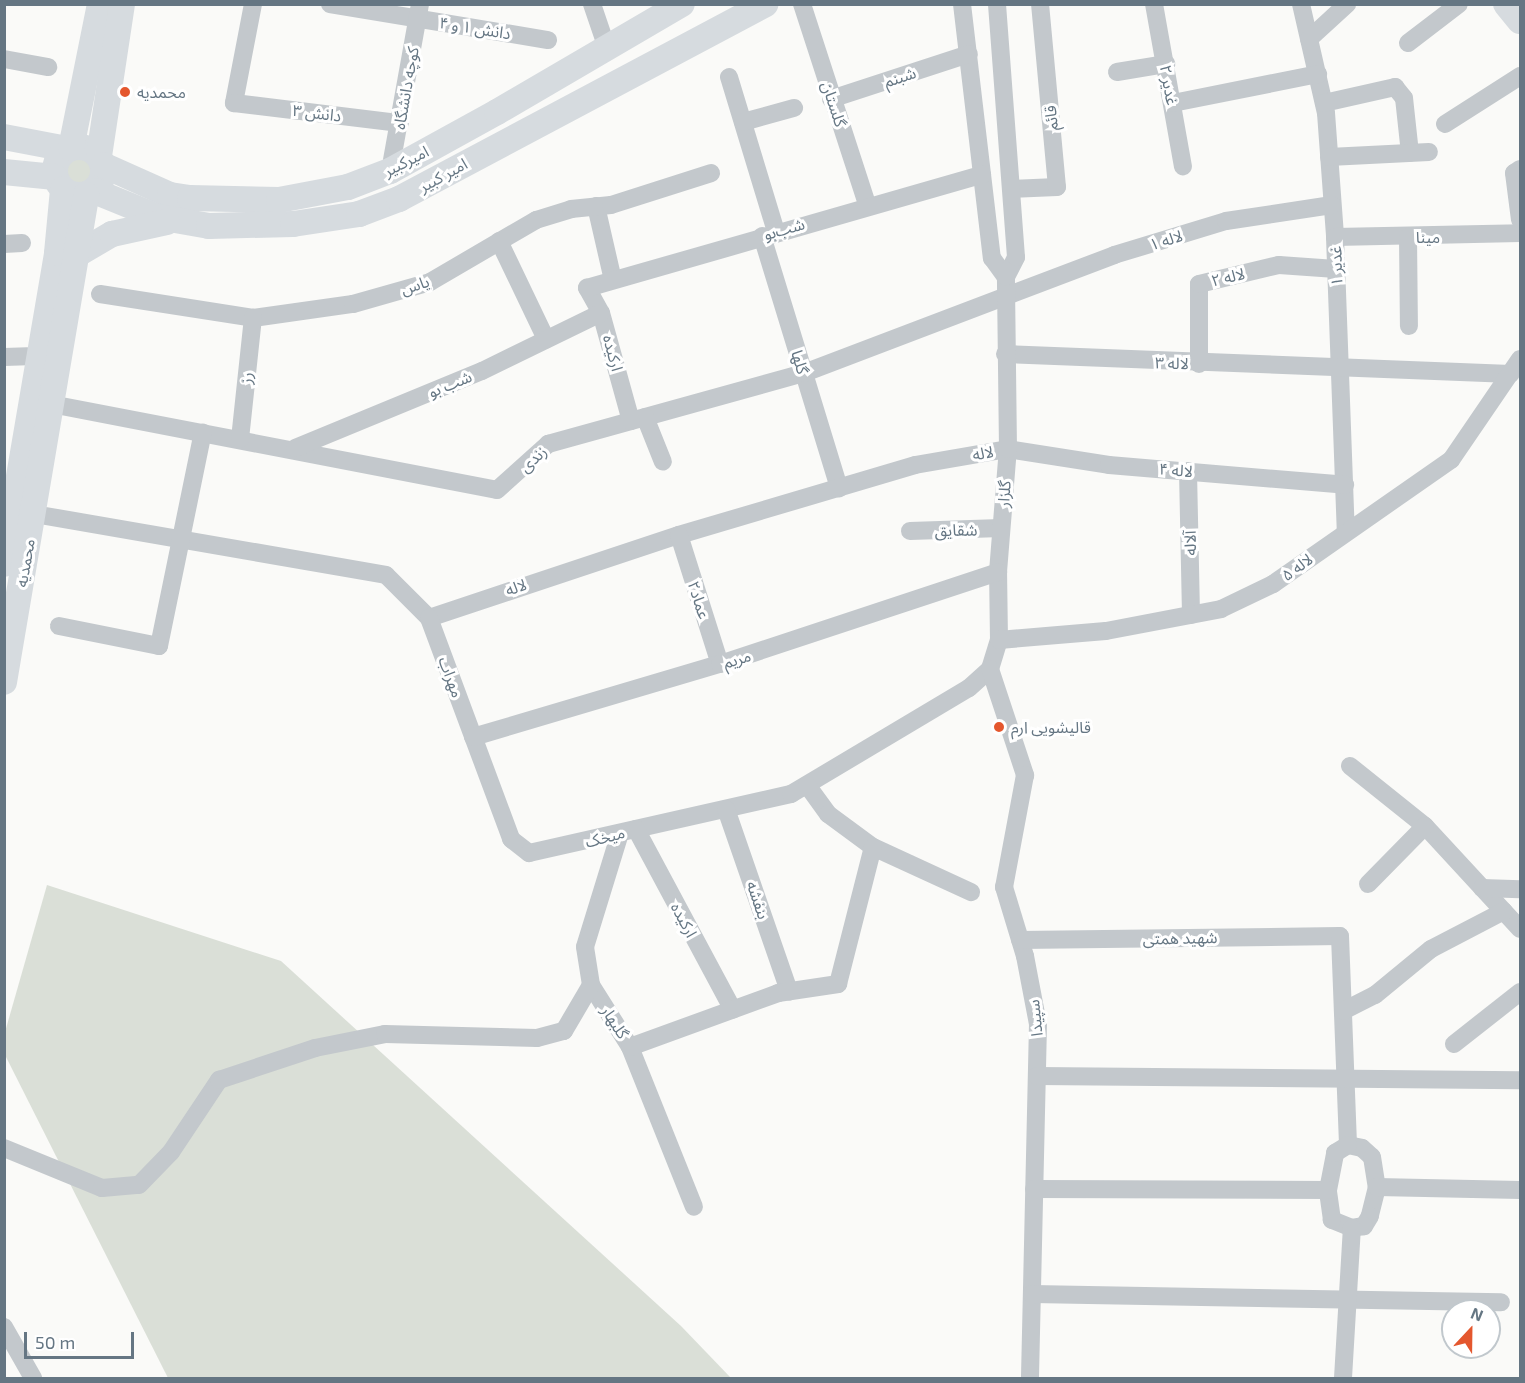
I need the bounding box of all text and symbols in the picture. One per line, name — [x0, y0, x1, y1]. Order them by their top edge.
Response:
street label: دانش ۱ و ۴ — [438, 13, 512, 43]
street label: کوچه دانشگاه — [389, 45, 423, 131]
street label: شبنم — [882, 63, 918, 91]
street label: غدیر ۲ — [1156, 63, 1182, 107]
street label: گلستان — [818, 79, 850, 129]
place label: محمدیه — [137, 82, 186, 102]
marker: محمدیه — [118, 85, 132, 99]
street label: دانش ۳ — [292, 100, 342, 126]
street label: قائم — [1040, 105, 1062, 131]
street label: امیرکبیر — [380, 141, 432, 181]
street label: امیر کبیر — [415, 154, 471, 196]
street label: شب‌بو — [761, 214, 807, 244]
street label: لاله ۱ — [1147, 226, 1185, 254]
street label: مینا — [1416, 227, 1440, 247]
street label: غدیر ۱ — [1326, 245, 1346, 287]
street label: لاله ۲ — [1209, 264, 1247, 290]
street label: یاس — [398, 271, 432, 299]
street label: ارکیده — [599, 333, 627, 373]
street label: گلها — [787, 348, 813, 376]
street label: لاله ۳ — [1155, 353, 1189, 373]
street label: شب بو — [425, 367, 475, 401]
street label: رز — [236, 371, 256, 385]
street label: زندی — [515, 442, 551, 476]
street label: لاله — [971, 442, 995, 464]
street label: لاله ۴ — [1158, 459, 1194, 481]
street label: گلزار — [993, 480, 1015, 508]
street label: شقایق — [934, 520, 978, 540]
street label: آلاله — [1180, 530, 1200, 556]
street label: محمدیه — [11, 537, 39, 589]
street label: لاله ۵ — [1278, 549, 1316, 585]
street label: لاله — [503, 574, 529, 600]
street label: عماد۲ — [684, 579, 714, 621]
street label: مریم — [721, 646, 753, 672]
street label: مهراب — [435, 654, 467, 700]
place label: قالیشویی ارم — [1011, 717, 1091, 737]
marker: قالیشویی ارم — [992, 720, 1006, 734]
street label: میخک — [583, 823, 627, 851]
street label: بنفشه — [743, 878, 773, 922]
street label: ارکیده — [667, 899, 701, 941]
street label: شهید همتی — [1142, 928, 1218, 948]
street label: سپیدا — [1024, 999, 1046, 1037]
street label: گلبهار — [597, 1002, 633, 1042]
north arrow — [1441, 1299, 1501, 1359]
text: N — [1468, 1303, 1486, 1325]
scale bar — [27, 1320, 136, 1358]
text: 50 m — [35, 1331, 75, 1353]

